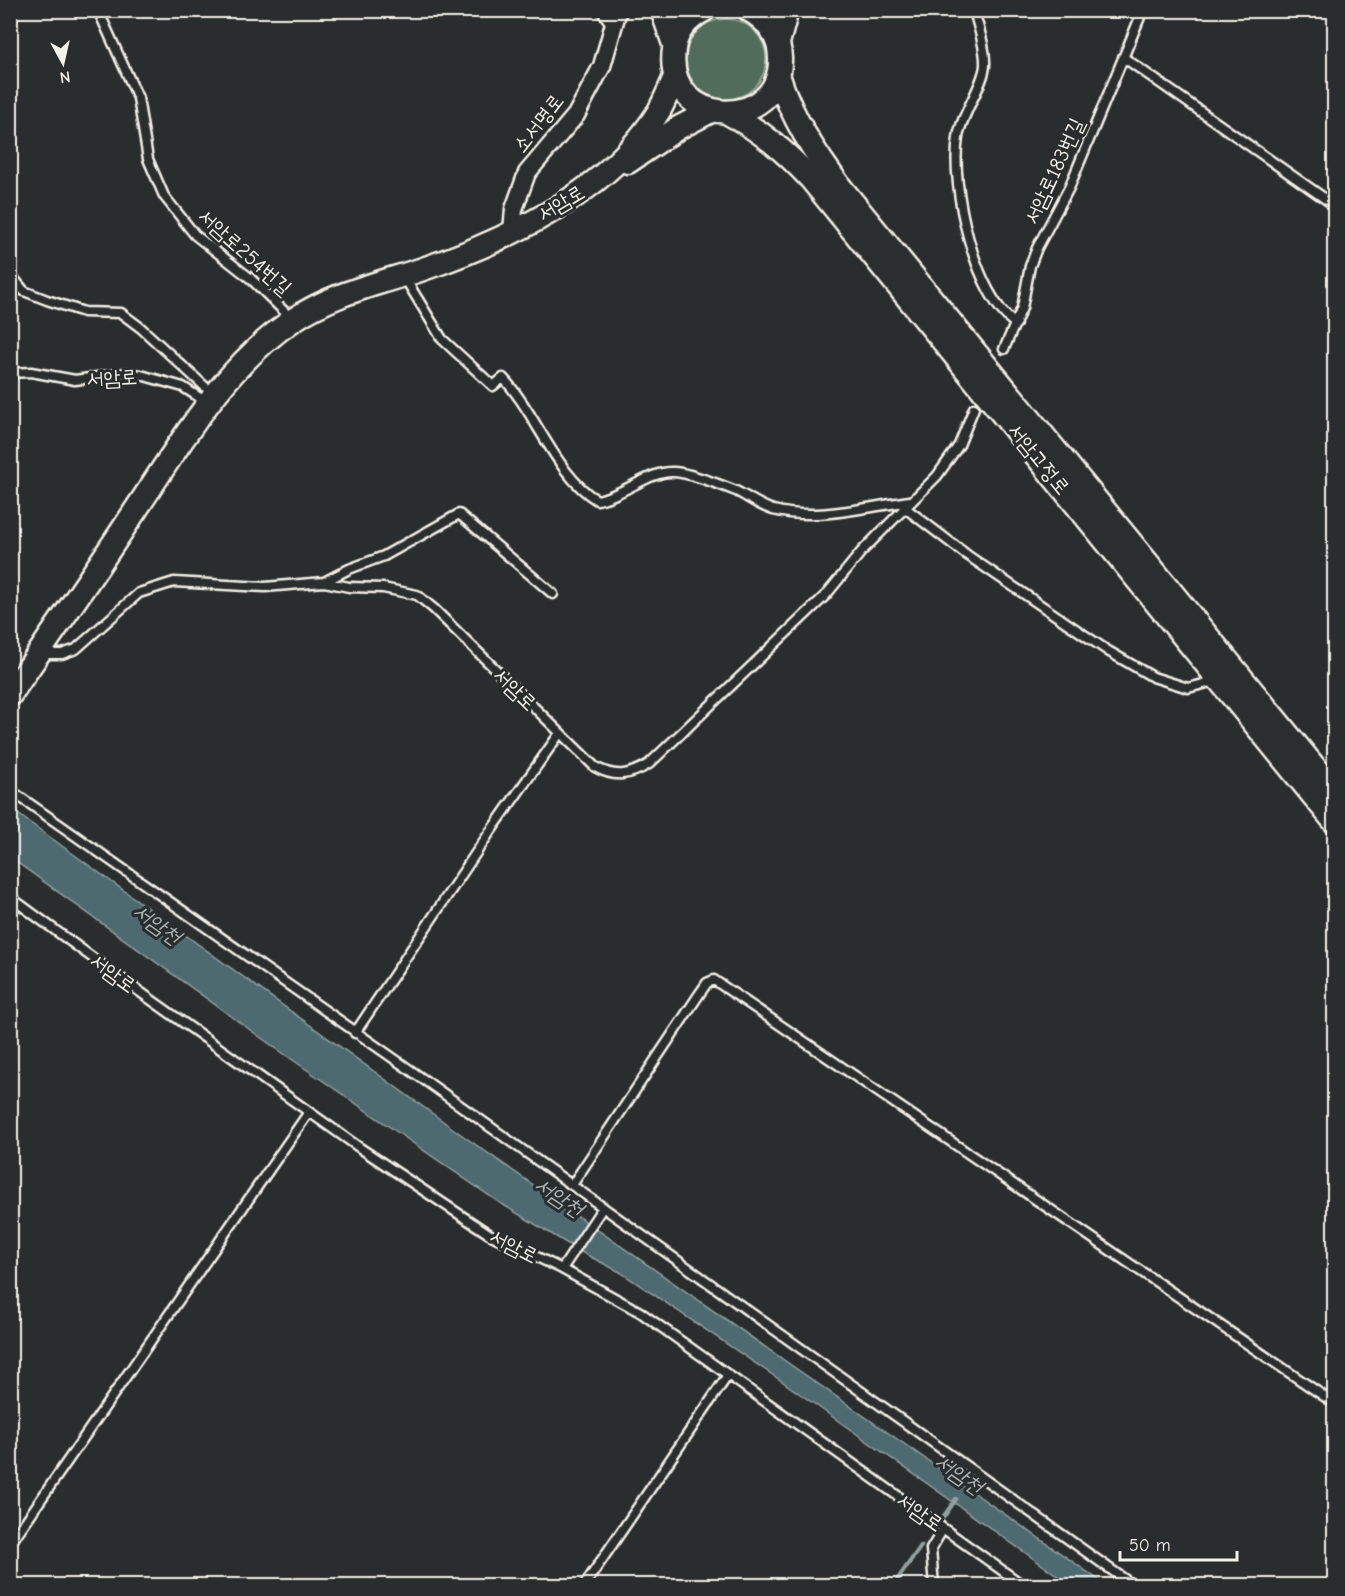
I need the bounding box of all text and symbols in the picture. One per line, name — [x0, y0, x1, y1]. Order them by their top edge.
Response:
north arrow — [33, 33, 93, 93]
text: N — [59, 67, 71, 87]
street label: 소서명로 — [508, 89, 568, 157]
street label: 서암로183번길 — [1019, 114, 1089, 228]
street label: 서암로 — [533, 180, 589, 226]
street label: 서암로254번길 — [193, 204, 297, 300]
street label: 서암로 — [86, 365, 138, 391]
street label: 서암고정로 — [1003, 419, 1075, 499]
street label: 서암로 — [488, 663, 542, 715]
water label: 서암천 — [128, 898, 188, 951]
street label: 서암로 — [85, 948, 141, 998]
water label: 서암천 — [530, 1171, 590, 1224]
street label: 서암로 — [486, 1224, 542, 1268]
water label: 서암천 — [930, 1448, 990, 1501]
street label: 서암로 — [892, 1488, 948, 1536]
scale bar — [1120, 1524, 1237, 1562]
text: 50 m — [1129, 1535, 1171, 1556]

